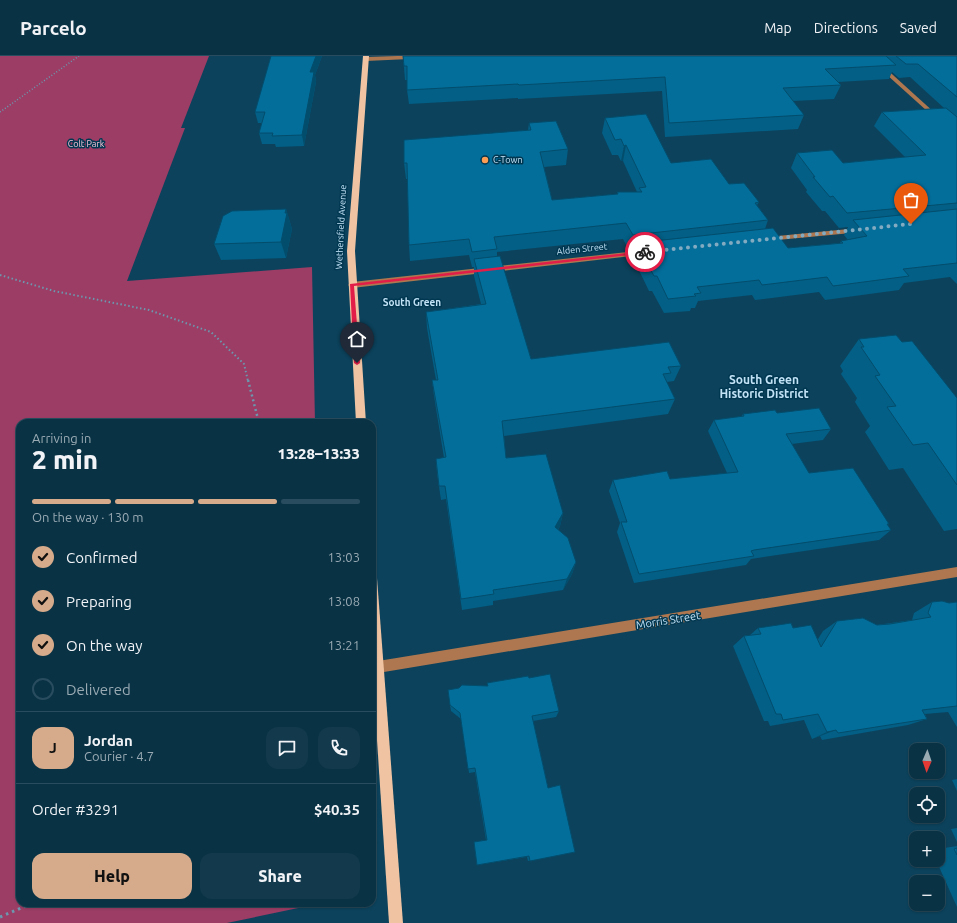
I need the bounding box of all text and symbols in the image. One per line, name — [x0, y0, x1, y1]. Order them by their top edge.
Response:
text: Parcelo — [20, 17, 87, 39]
text: Map — [764, 20, 792, 36]
text: Directions — [814, 20, 878, 36]
text: Saved — [900, 20, 937, 36]
park label: Colt Park — [68, 139, 105, 149]
marker: C-Town — [480, 155, 490, 165]
place label: C-Town — [493, 155, 523, 165]
pin — [894, 183, 928, 224]
street label: Wethersfield Avenue — [334, 184, 348, 270]
icon: bag — [900, 189, 922, 211]
courier — [625, 232, 665, 272]
street label: Alden Street — [556, 241, 608, 257]
icon: bike — [634, 241, 656, 263]
district label: South Green — [383, 297, 441, 308]
pin — [340, 322, 374, 363]
icon: home — [346, 328, 368, 350]
district label: South Green Historic District — [719, 373, 809, 400]
text: Arriving in — [32, 431, 91, 445]
text: 2 min — [32, 445, 98, 474]
text: 13:28–13:33 — [277, 445, 360, 462]
text: On the way · 130 m — [32, 510, 144, 524]
icon: check — [32, 546, 54, 568]
text: Confirmed — [66, 549, 138, 566]
text: 13:03 — [327, 550, 360, 564]
icon: check — [32, 590, 54, 612]
text: Preparing — [66, 593, 132, 610]
text: 13:08 — [327, 594, 360, 608]
street label: Morris Street — [635, 609, 702, 631]
icon: check — [32, 634, 54, 656]
text: On the way — [66, 637, 142, 654]
text: 13:21 — [327, 638, 360, 652]
text: Delivered — [66, 681, 131, 698]
button: chat — [266, 727, 308, 769]
button: phone — [318, 727, 360, 769]
text: Jordan — [84, 732, 133, 749]
text: J — [49, 739, 57, 756]
north arrow — [909, 743, 945, 779]
map controls — [909, 743, 945, 911]
text: Courier · 4.7 — [84, 749, 154, 763]
button: locate — [909, 787, 945, 823]
text: Order #3291 — [32, 801, 119, 818]
text: $40.35 — [314, 801, 360, 818]
button: + — [909, 831, 945, 867]
button: Help — [32, 853, 192, 899]
button: Share — [200, 853, 360, 899]
button: − — [909, 875, 945, 911]

